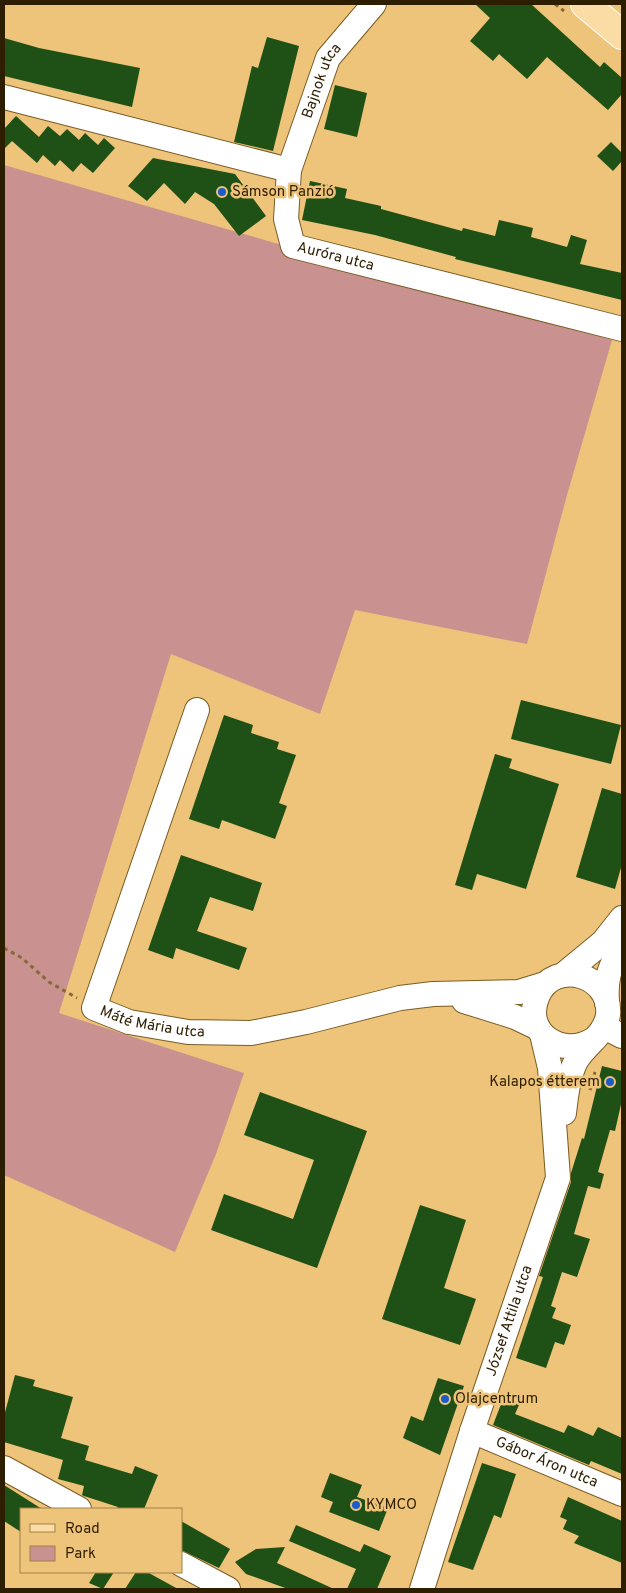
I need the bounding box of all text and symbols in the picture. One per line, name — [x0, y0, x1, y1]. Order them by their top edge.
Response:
street label: Bajnok utca — [298, 39, 346, 121]
place label: Sámson Panzió — [232, 183, 334, 202]
marker: Sámson Panzió — [216, 186, 228, 198]
street label: Auróra utca — [295, 238, 376, 276]
street label: Máté Mária utca — [97, 1002, 205, 1042]
place label: Kalapos étterem — [489, 1073, 600, 1092]
marker: Kalapos étterem — [604, 1076, 616, 1088]
street label: József Attila utca — [482, 1263, 537, 1379]
place label: Olajcentrum — [455, 1390, 538, 1409]
marker: Olajcentrum — [439, 1393, 451, 1405]
street label: Gábor Áron utca — [493, 1432, 601, 1492]
place label: KYMCO — [366, 1496, 417, 1515]
marker: KYMCO — [350, 1499, 362, 1511]
legend — [20, 1508, 182, 1573]
text: Road — [65, 1520, 100, 1539]
text: Park — [65, 1545, 96, 1564]

